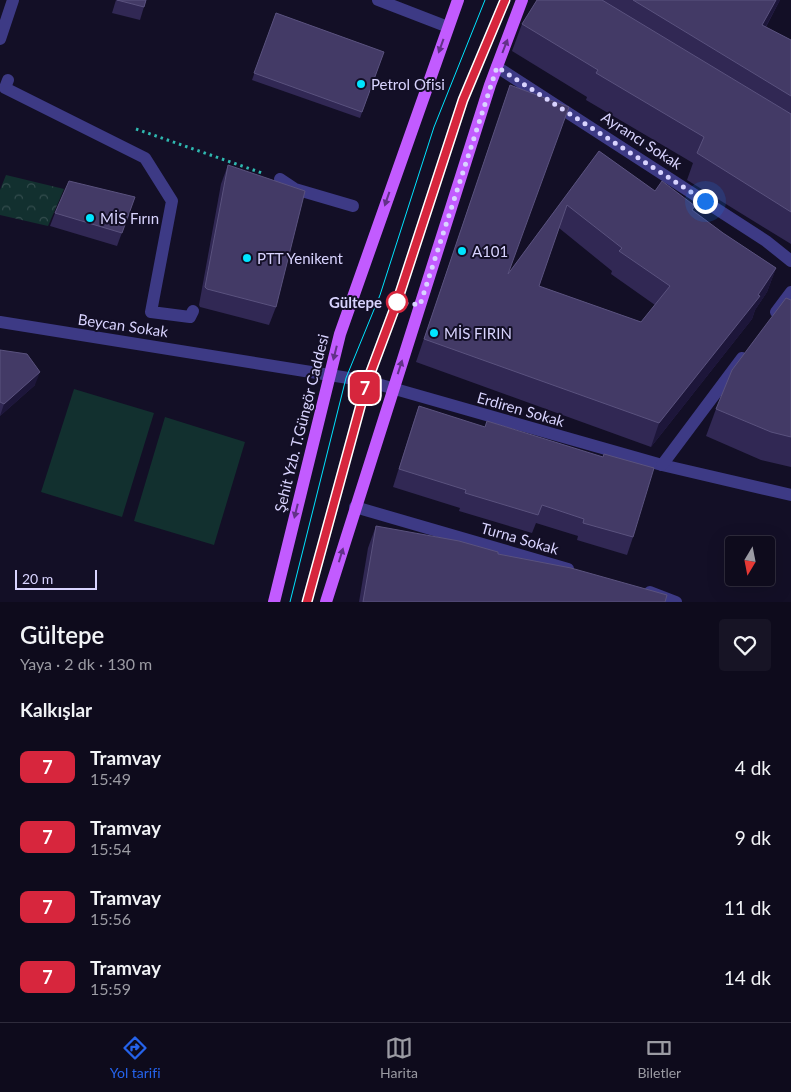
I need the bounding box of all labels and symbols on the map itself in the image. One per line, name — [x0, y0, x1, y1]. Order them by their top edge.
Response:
one-way arrow — [501, 38, 509, 53]
one-way arrow — [437, 39, 445, 53]
place label: Petrol Ofisi — [371, 75, 445, 93]
marker: Petrol Ofisi — [355, 78, 367, 90]
street label: Ayrancı Sokak — [598, 107, 686, 173]
your location — [693, 189, 718, 214]
one-way arrow — [383, 192, 391, 207]
place label: MİS Fırın — [100, 209, 159, 227]
marker: MİS Fırın — [84, 212, 96, 224]
place label: A101 — [472, 242, 508, 260]
marker: A101 — [456, 245, 468, 257]
place label: PTT Yenikent — [257, 249, 344, 267]
marker: PTT Yenikent — [241, 252, 253, 264]
marker: Gültepe — [386, 291, 408, 313]
place label: Gültepe — [329, 293, 382, 311]
street label: Beycan Sokak — [77, 310, 170, 340]
place label: MİS FIRIN — [444, 324, 512, 342]
marker: MİS FIRIN — [428, 327, 440, 339]
street label: Şehit Yzb. T.Güngör Caddesi — [270, 332, 332, 514]
one-way arrow — [331, 345, 339, 360]
one-way arrow — [397, 359, 405, 374]
line badge: 7 — [349, 372, 381, 404]
street label: Erdiren Sokak — [475, 388, 567, 430]
one-way arrow — [292, 503, 300, 518]
street label: Turna Sokak — [479, 518, 561, 558]
north arrow — [725, 536, 775, 586]
one-way arrow — [337, 548, 345, 563]
scale bar — [15, 567, 98, 590]

